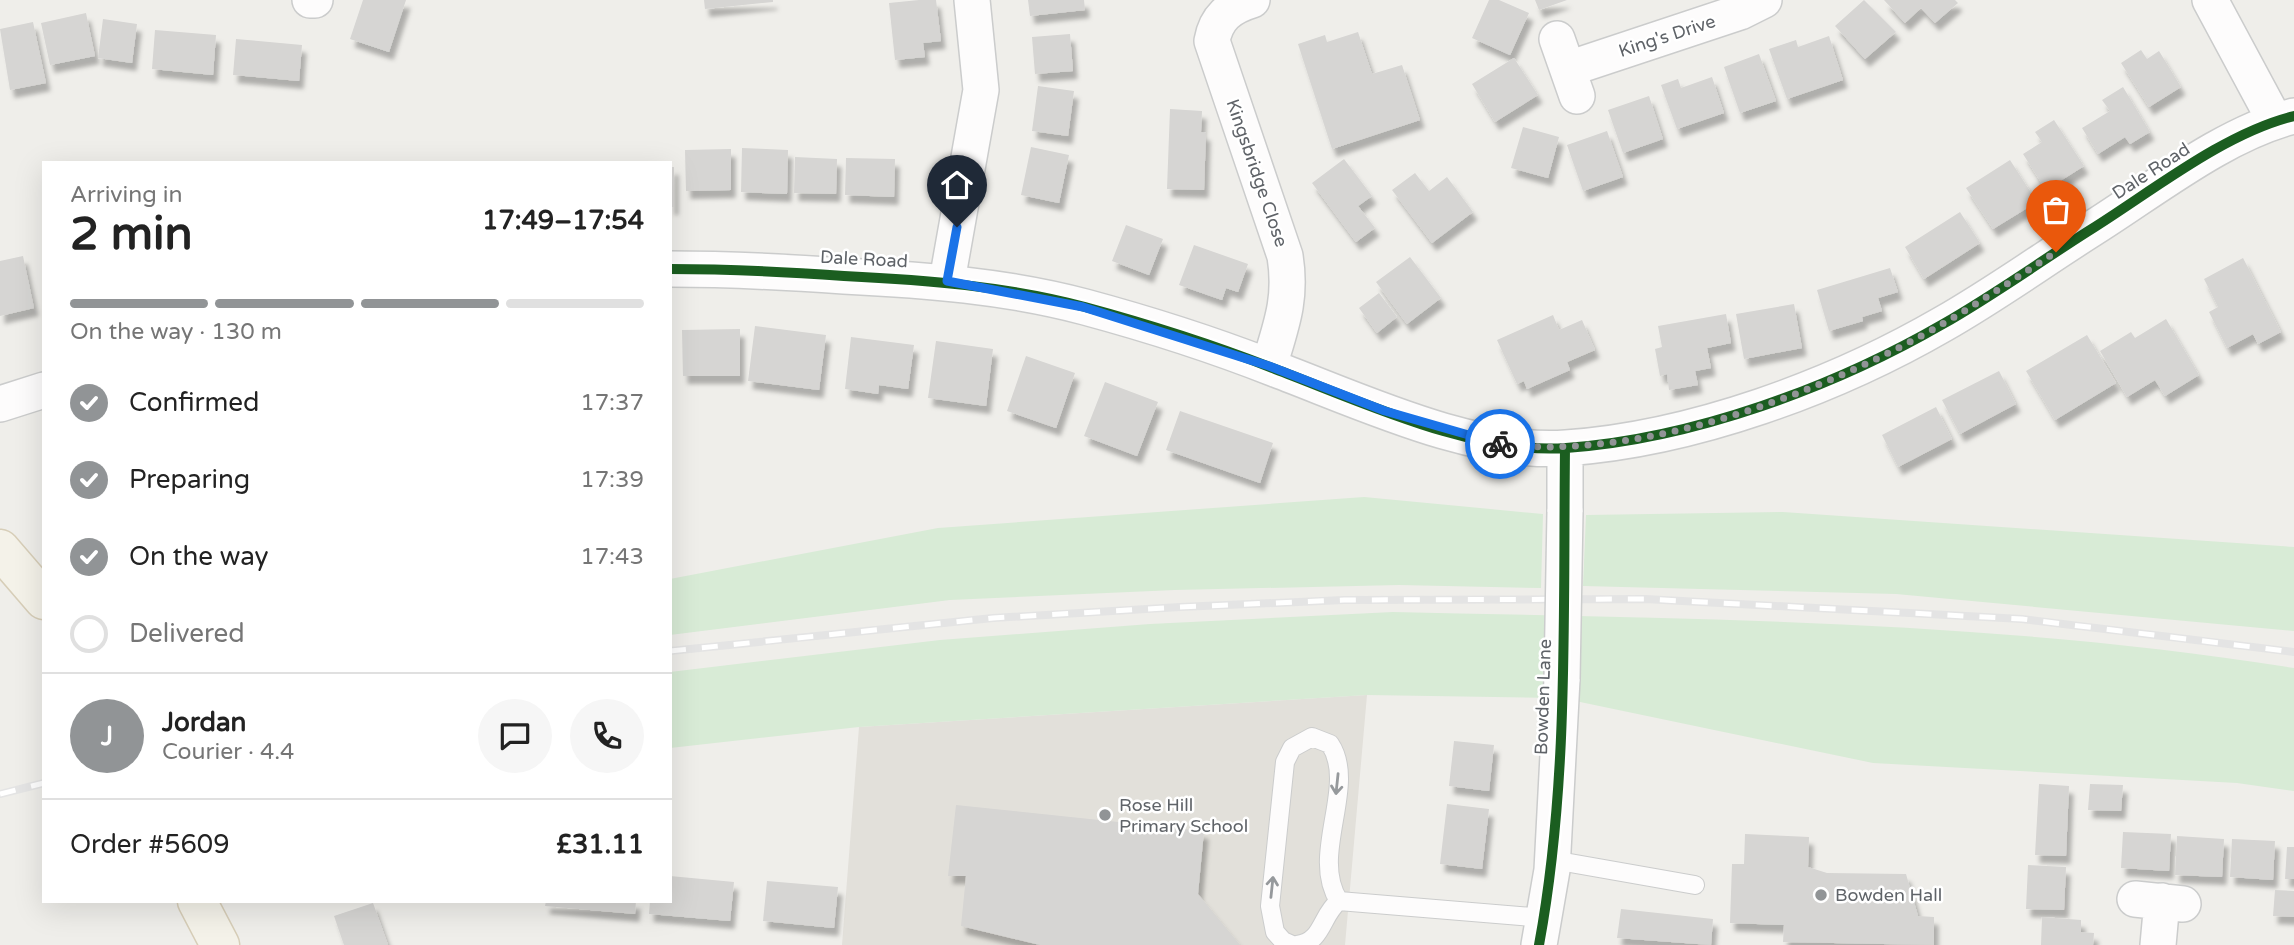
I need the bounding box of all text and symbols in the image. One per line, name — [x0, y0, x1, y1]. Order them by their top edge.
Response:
street label: King's Drive — [1616, 10, 1718, 62]
street label: Kingsbridge Close — [1221, 96, 1293, 250]
street label: Dale Road — [2108, 138, 2194, 204]
pin — [927, 155, 987, 227]
icon: home — [938, 166, 976, 204]
pin — [2026, 180, 2086, 252]
text: Arriving in — [70, 181, 183, 209]
icon: bag — [2037, 191, 2075, 229]
text: 17:49–17:54 — [482, 205, 644, 236]
text: 2 min — [70, 207, 193, 262]
street label: Dale Road — [819, 246, 909, 272]
text: On the way · 130 m — [70, 318, 282, 346]
icon: check — [70, 384, 108, 422]
text: Confirmed — [129, 387, 259, 418]
text: 17:37 — [580, 389, 644, 417]
courier — [1465, 409, 1535, 479]
icon: bike — [1481, 425, 1519, 463]
icon: check — [70, 461, 108, 499]
text: Preparing — [129, 464, 250, 495]
text: 17:39 — [580, 466, 644, 494]
icon: check — [70, 538, 108, 576]
text: On the way — [129, 541, 269, 572]
text: 17:43 — [580, 543, 644, 571]
text: Delivered — [129, 618, 245, 649]
street label: Bowden Lane — [1530, 639, 1556, 755]
button: chat — [478, 699, 552, 773]
button: phone — [570, 699, 644, 773]
text: Jordan — [162, 707, 246, 738]
text: J — [101, 721, 113, 752]
text: Courier · 4.4 — [162, 738, 294, 766]
one-way arrow — [1330, 772, 1343, 795]
place label: Rose Hill Primary School — [1119, 794, 1248, 837]
marker: Rose Hill Primary School — [1097, 807, 1113, 823]
text: Order #5609 — [70, 829, 230, 860]
text: £31.11 — [556, 829, 644, 860]
one-way arrow — [1265, 876, 1278, 899]
place label: Bowden Hall — [1835, 884, 1942, 906]
marker: Bowden Hall — [1813, 887, 1829, 903]

